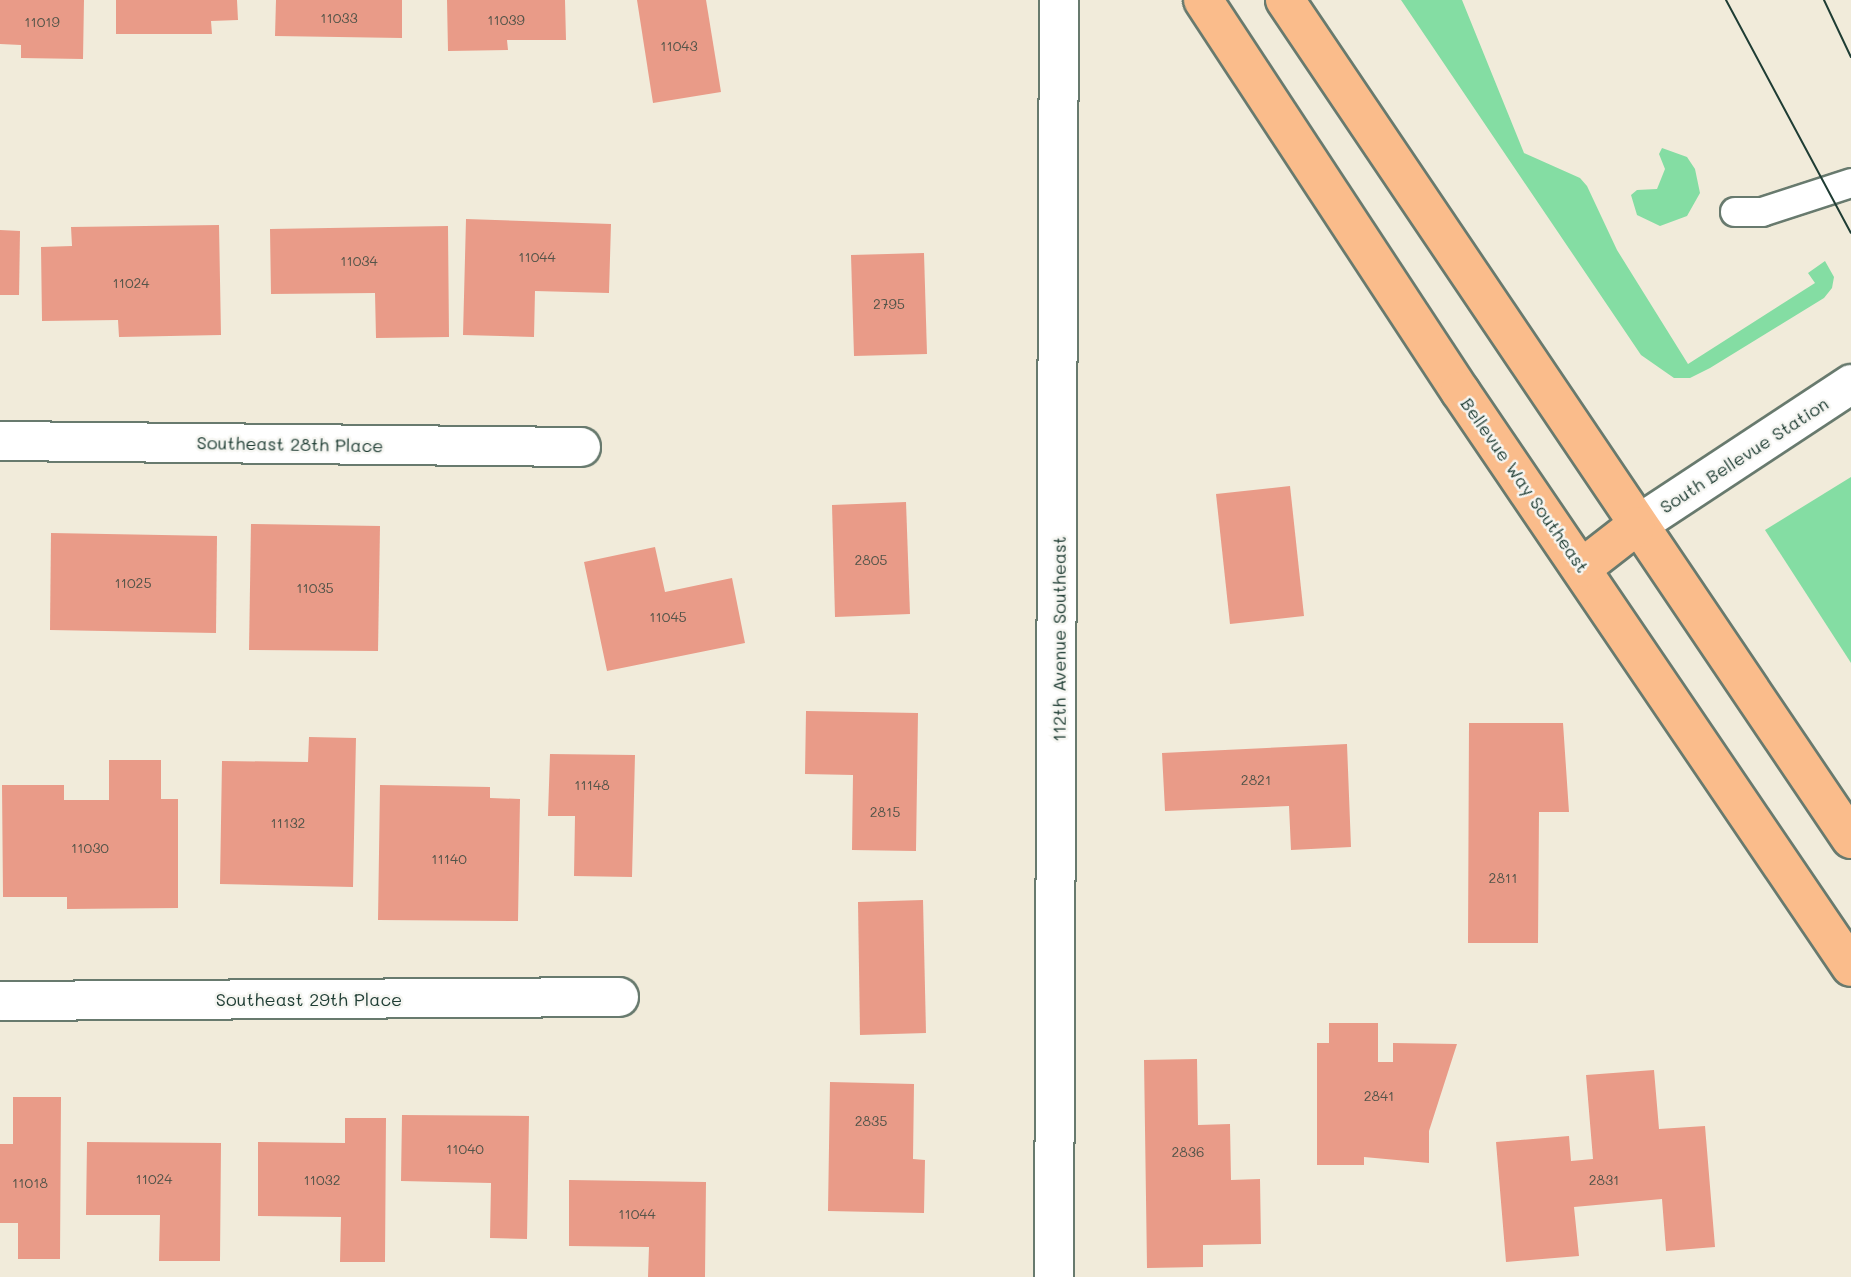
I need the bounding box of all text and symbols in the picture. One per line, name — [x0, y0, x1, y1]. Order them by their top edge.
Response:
house number: 11033 — [320, 10, 358, 26]
house number: 11039 — [487, 12, 525, 28]
house number: 11019 — [24, 14, 60, 30]
house number: 11043 — [660, 38, 698, 54]
house number: 11044 — [518, 249, 556, 265]
house number: 11034 — [340, 253, 378, 269]
house number: 11024 — [112, 275, 150, 291]
house number: 2795 — [873, 296, 905, 312]
street label: South Bellevue Station — [1656, 392, 1832, 518]
street label: Bellevue Way Southeast — [1456, 393, 1594, 577]
street label: Southeast 28th Place — [196, 432, 384, 456]
street label: 112th Avenue Southeast — [1048, 536, 1070, 742]
house number: 2805 — [854, 552, 888, 568]
house number: 11025 — [114, 575, 152, 591]
house number: 11035 — [296, 580, 334, 596]
house number: 11045 — [649, 609, 687, 625]
house number: 2821 — [1241, 772, 1271, 788]
house number: 11148 — [574, 777, 610, 793]
house number: 2815 — [870, 804, 900, 820]
house number: 11132 — [271, 815, 305, 831]
house number: 11030 — [71, 840, 109, 856]
house number: 11140 — [431, 851, 467, 867]
house number: 2811 — [1489, 870, 1517, 886]
street label: Southeast 29th Place — [216, 988, 402, 1010]
house number: 2841 — [1364, 1088, 1394, 1104]
house number: 2835 — [855, 1113, 887, 1129]
house number: 11040 — [446, 1141, 484, 1157]
house number: 2836 — [1172, 1144, 1204, 1160]
house number: 11024 — [135, 1171, 173, 1187]
house number: 11032 — [303, 1172, 341, 1188]
house number: 2831 — [1589, 1172, 1619, 1188]
house number: 11018 — [12, 1175, 48, 1191]
house number: 11044 — [618, 1206, 656, 1222]

